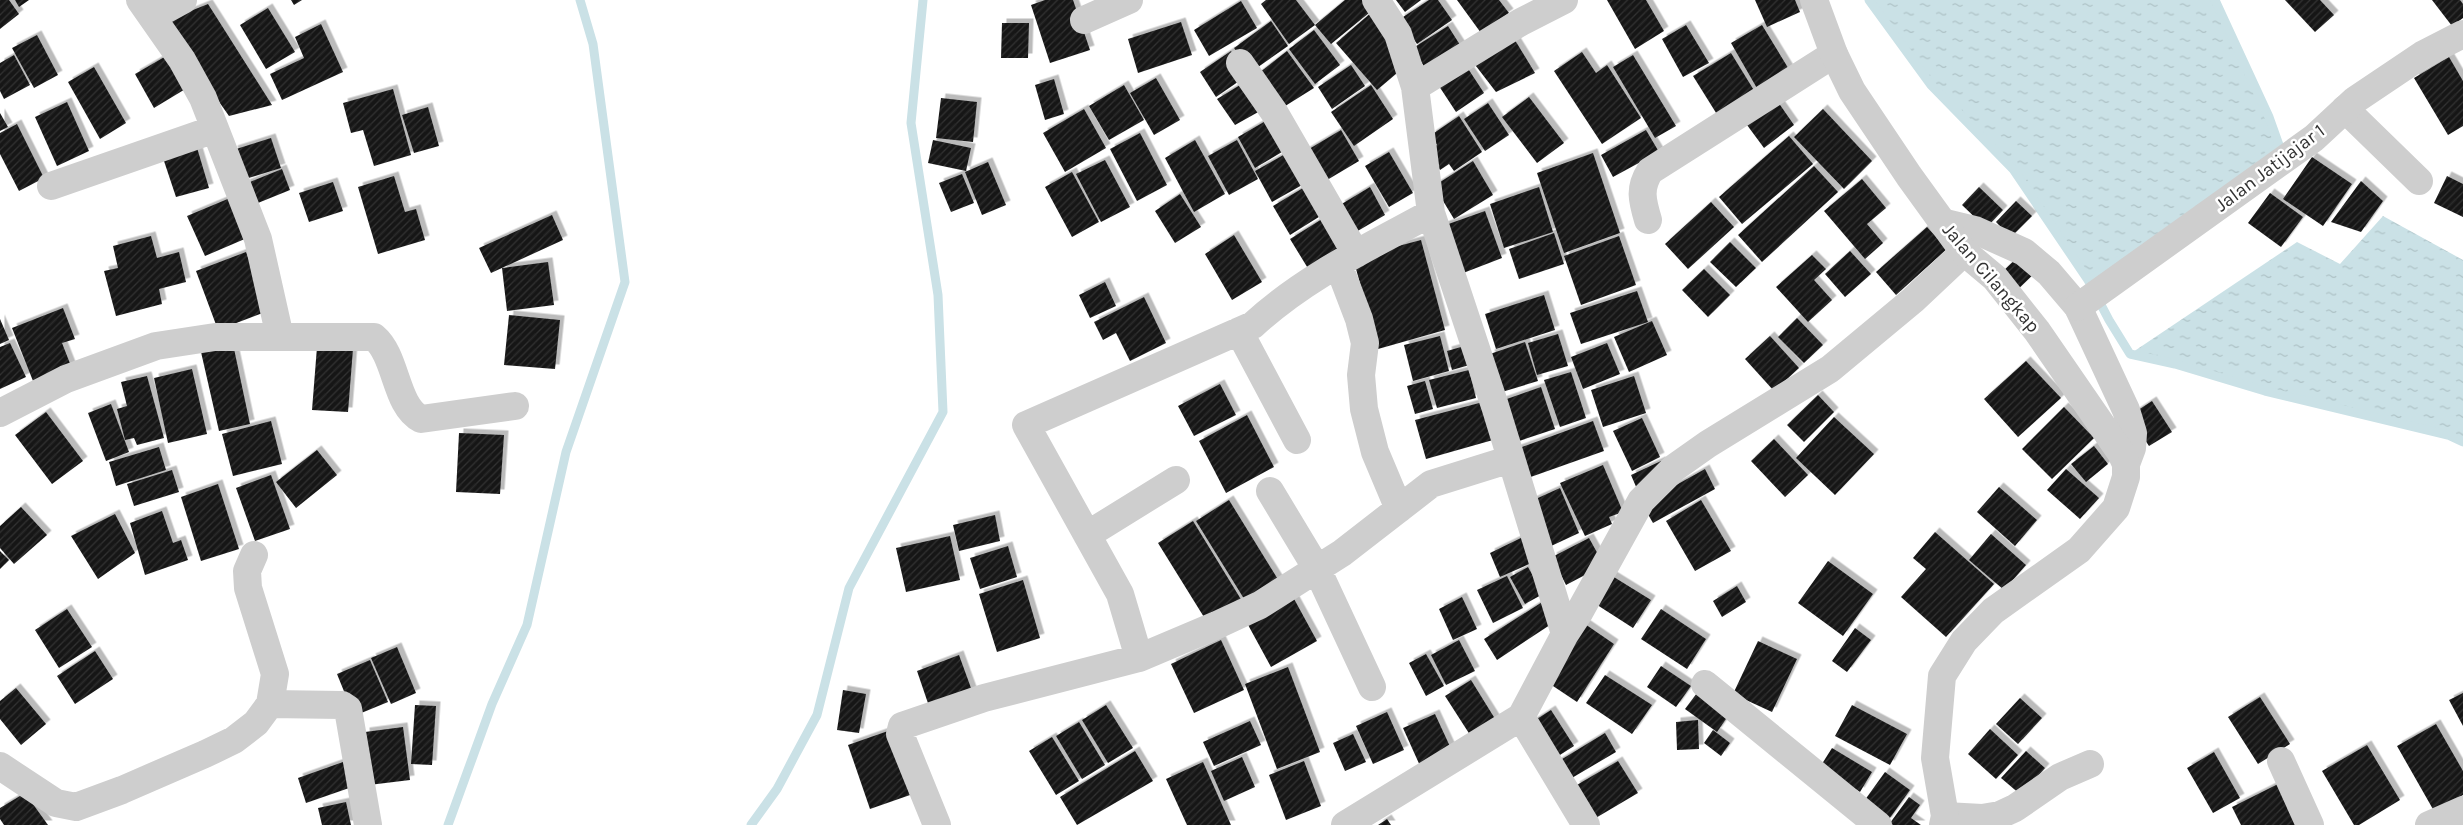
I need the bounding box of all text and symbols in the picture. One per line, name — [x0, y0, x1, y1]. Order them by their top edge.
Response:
street label: Jalan Jatijajar 1 — [2211, 120, 2329, 216]
street label: Jalan Cilangkap — [1938, 219, 2044, 337]

